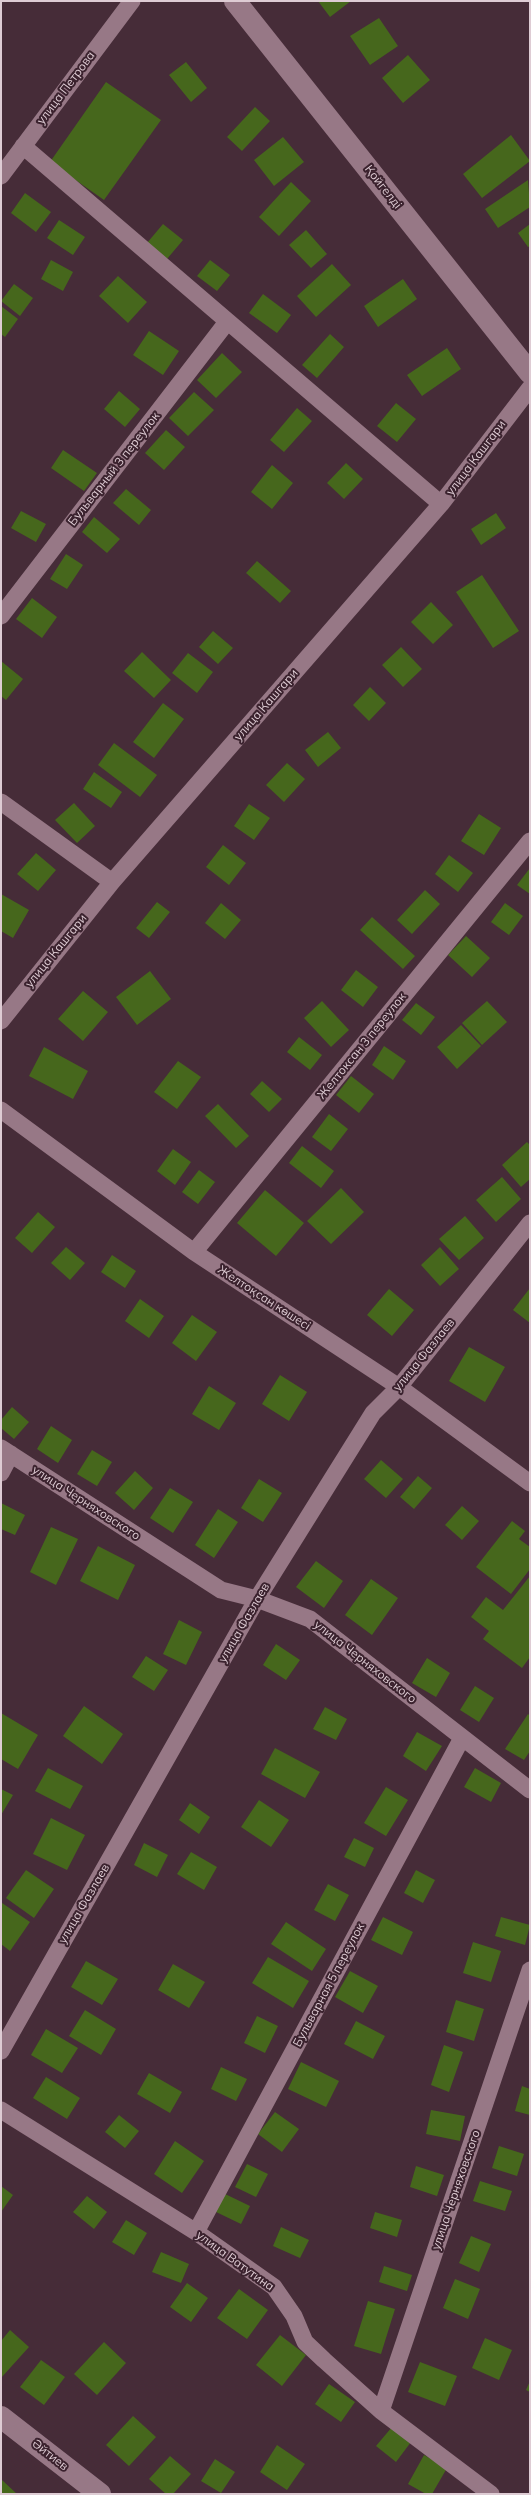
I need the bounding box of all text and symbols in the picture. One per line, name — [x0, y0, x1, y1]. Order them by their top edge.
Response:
street label: улица Петрова — [34, 49, 98, 127]
street label: Қойгелді — [361, 162, 405, 212]
street label: Бульварный 3 переулок — [65, 409, 163, 529]
street label: улица Кашгари — [443, 418, 509, 498]
street label: улица Кашгари — [231, 666, 301, 744]
street label: улица Кашгари — [22, 911, 90, 991]
street label: Желтоксан 3 переулок — [315, 990, 409, 1102]
street label: Желтоқсан көшесі — [215, 1263, 313, 1333]
street label: улица Фазлаев — [390, 1316, 458, 1394]
street label: улица Черняховского — [29, 1463, 143, 1543]
street label: улица Фазлаев — [215, 1581, 273, 1665]
street label: улица Черняховского — [311, 1618, 419, 1706]
street label: улица Фазлаев — [55, 1862, 113, 1946]
street label: Бульварная 5 переулок — [290, 1921, 368, 2049]
street label: улица Черняховского — [429, 2128, 483, 2252]
street label: улица Ватутина — [193, 2228, 277, 2294]
street label: Әйтиев — [29, 2436, 71, 2474]

